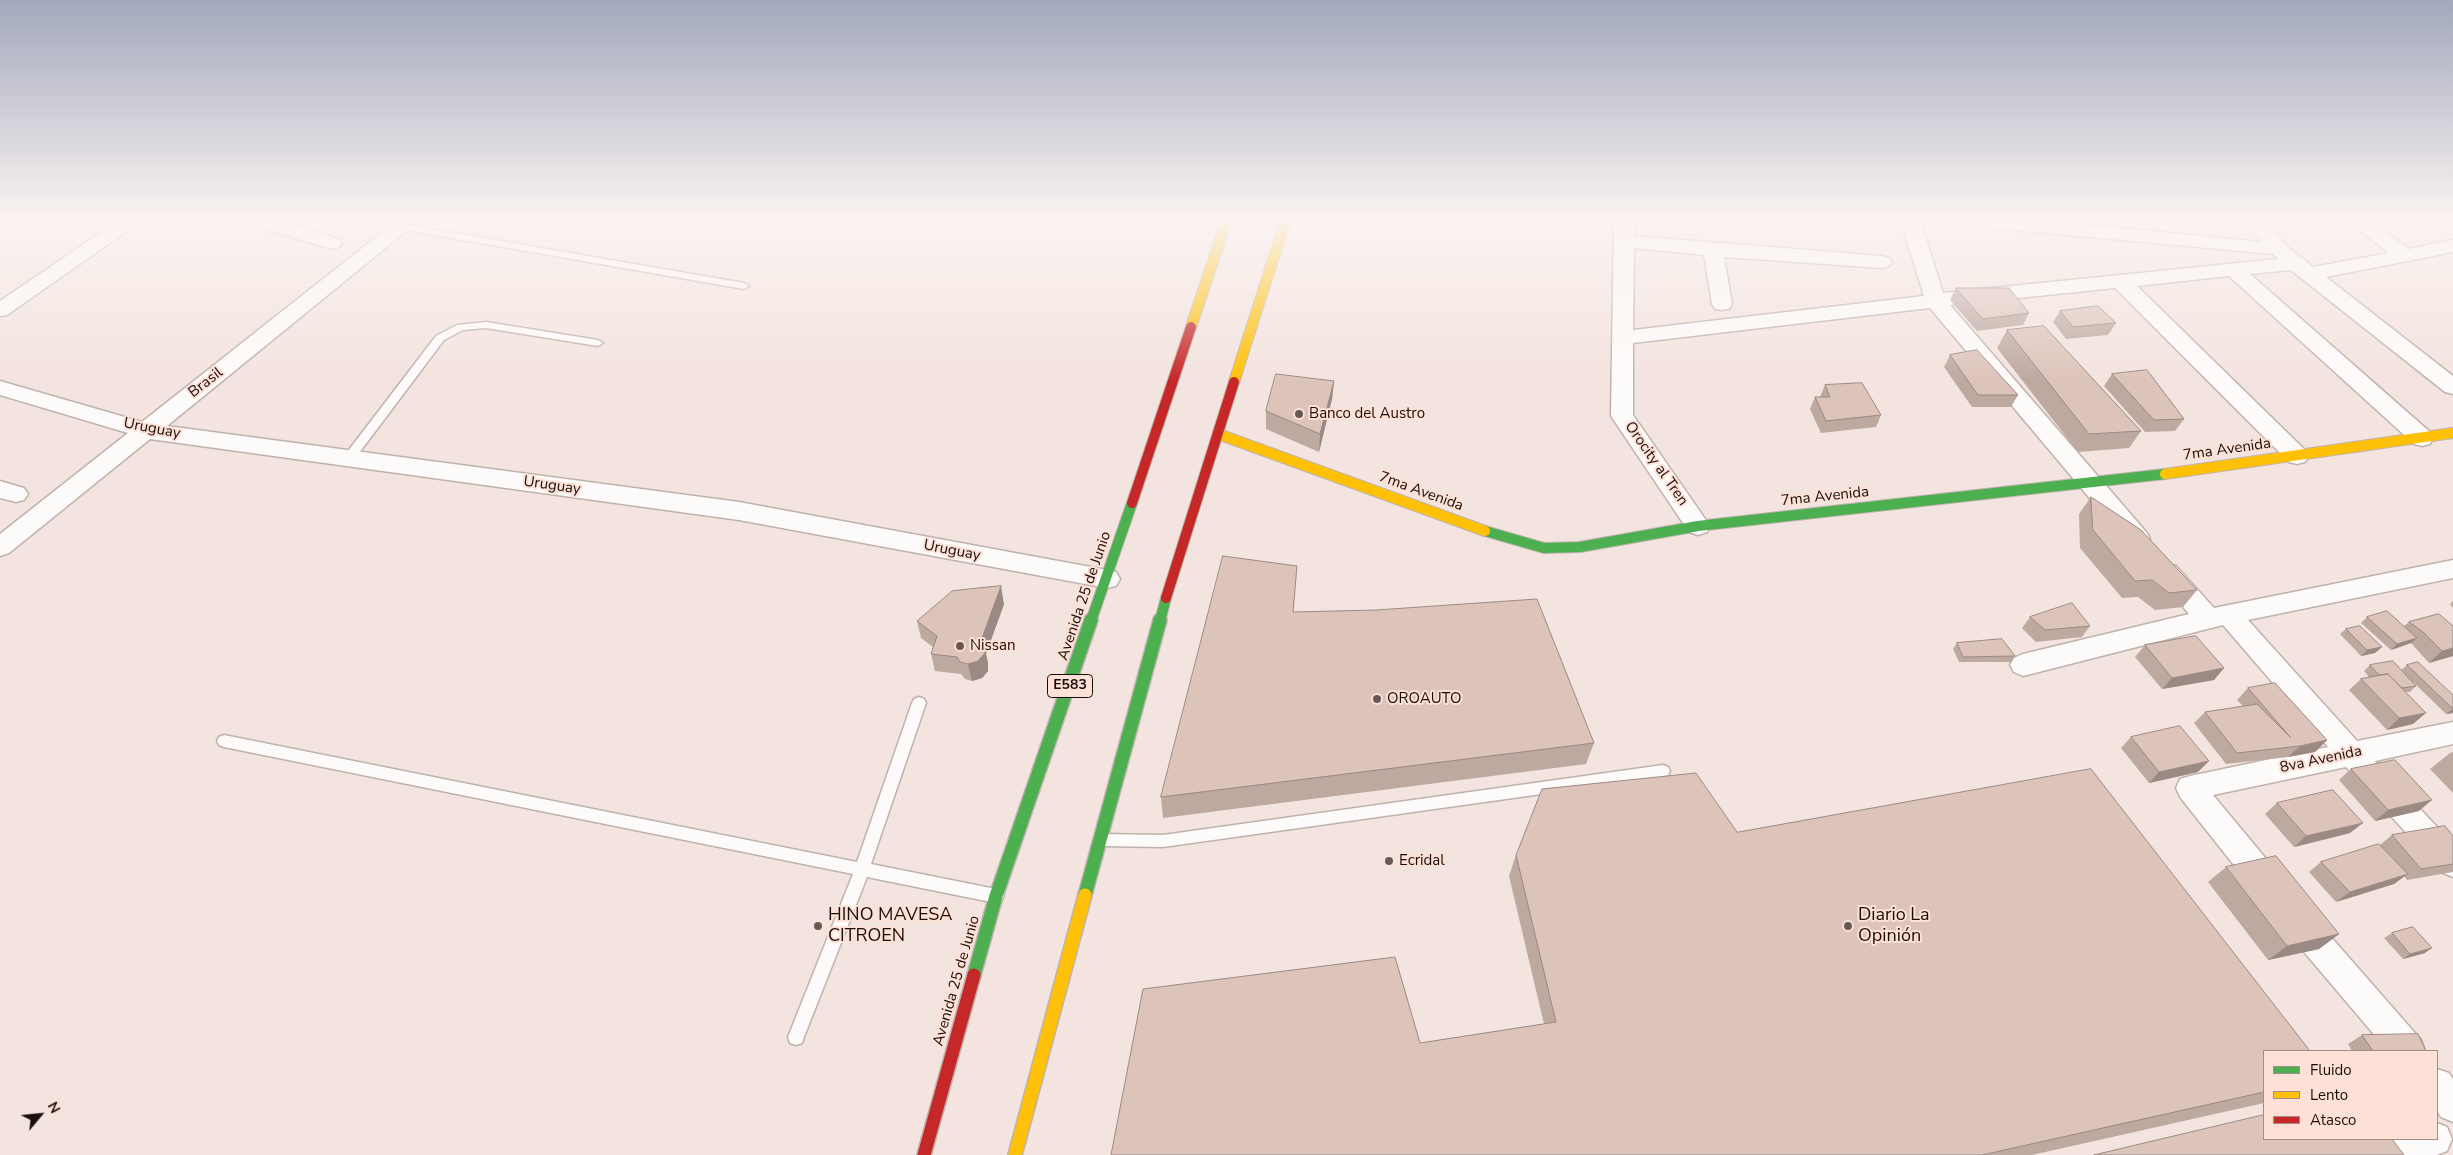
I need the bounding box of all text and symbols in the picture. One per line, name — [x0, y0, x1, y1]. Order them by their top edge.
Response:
street label: Brasil — [185, 364, 227, 402]
place label: Banco del Austro — [1309, 405, 1425, 423]
marker: Banco del Austro — [1293, 408, 1305, 420]
street label: Uruguay — [122, 415, 182, 443]
street label: Orocity al Tren — [1620, 419, 1692, 509]
street label: 7ma Avenida — [2182, 435, 2272, 465]
street label: 7ma Avenida — [1376, 468, 1466, 516]
street label: Uruguay — [522, 473, 582, 499]
street label: 7ma Avenida — [1780, 483, 1870, 511]
street label: Avenida 25 de Junio — [1055, 529, 1115, 663]
street label: Uruguay — [922, 537, 982, 565]
place label: Nissan — [970, 637, 1015, 655]
marker: Nissan — [954, 640, 966, 652]
road number: E583 — [1048, 674, 1092, 698]
place label: OROAUTO — [1387, 690, 1461, 708]
marker: OROAUTO — [1371, 693, 1383, 705]
street label: 8va Avenida — [2278, 743, 2364, 777]
place label: Ecridal — [1399, 852, 1445, 870]
marker: Ecridal — [1383, 855, 1395, 867]
place label: HINO MAVESA CITROEN — [828, 905, 952, 948]
place label: Diario La Opinión — [1858, 905, 1930, 948]
street label: Avenida 25 de Junio — [930, 914, 984, 1048]
marker: HINO MAVESA CITROEN — [812, 920, 824, 932]
marker: Diario La Opinión — [1842, 920, 1854, 932]
legend — [2263, 1050, 2438, 1140]
text: Fluido — [2310, 1060, 2352, 1080]
text: Lento — [2310, 1085, 2348, 1105]
north arrow — [15, 1090, 65, 1140]
text: N — [43, 1099, 65, 1117]
text: Atasco — [2310, 1110, 2356, 1130]

